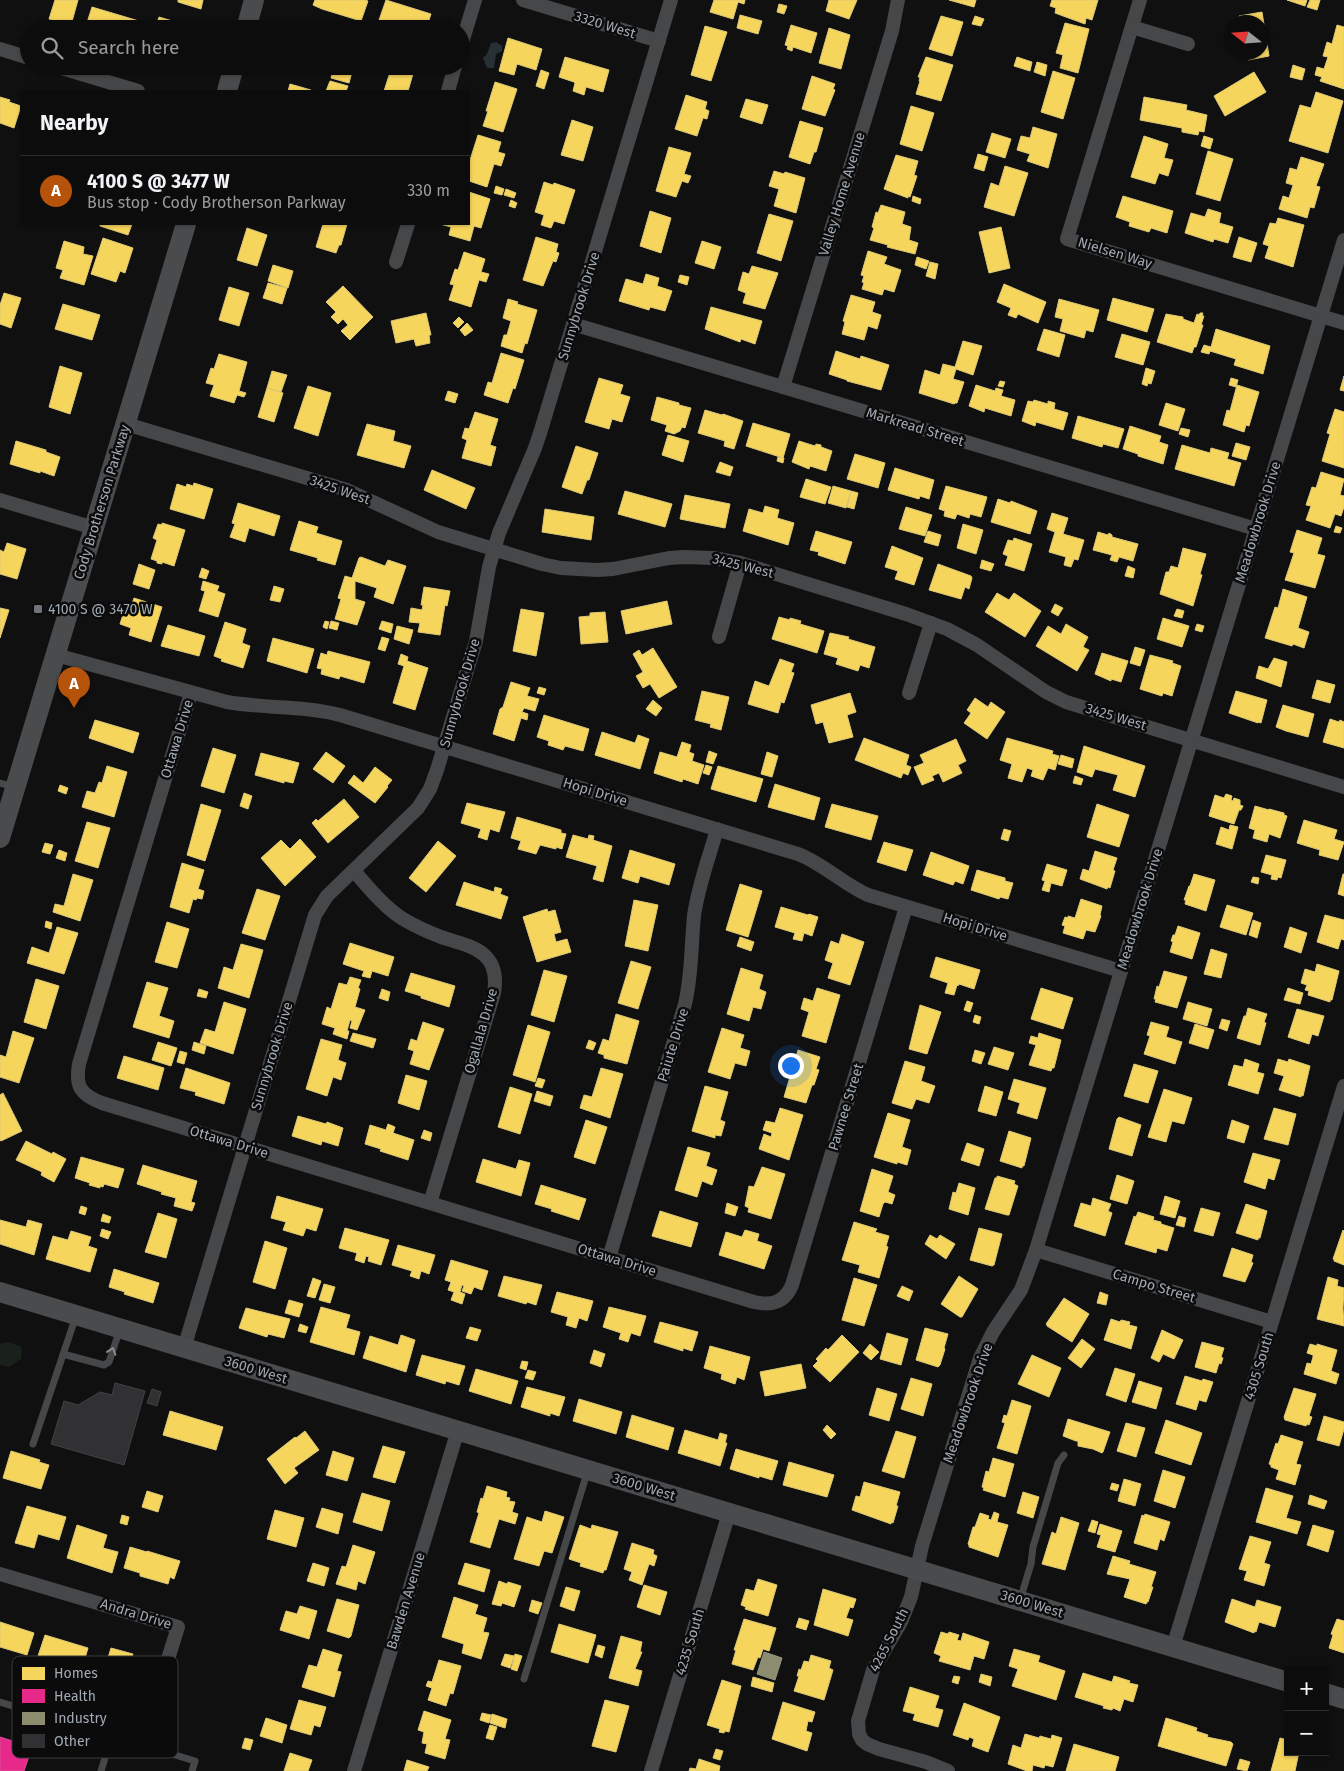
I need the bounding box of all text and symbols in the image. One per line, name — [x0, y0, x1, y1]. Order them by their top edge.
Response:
street label: 3320 West — [572, 8, 638, 43]
north arrow — [1224, 15, 1269, 60]
search box — [20, 20, 470, 75]
icon: search — [38, 34, 66, 62]
text: Search here — [78, 36, 179, 59]
text: Nearby — [40, 110, 108, 136]
street label: Valley Home Avenue — [815, 130, 869, 258]
text: 4100 S @ 3477 W — [87, 170, 230, 193]
text: A — [51, 181, 61, 200]
text: 330 m — [407, 181, 450, 200]
text: Bus stop · Cody Brotherson Parkway — [87, 193, 346, 212]
street label: Nielsen Way — [1076, 234, 1154, 272]
street label: Sunnybrook Drive — [554, 250, 604, 362]
street label: Markread Street — [864, 404, 967, 450]
street label: Cody Brotherson Parkway — [70, 423, 134, 581]
street label: Meadowbrook Drive — [1231, 459, 1285, 585]
street label: 3425 West — [308, 472, 373, 508]
street label: 3425 West — [711, 550, 776, 582]
place label: 4100 S @ 3470 W — [48, 601, 153, 618]
marker: 4100 S @ 3470 W — [32, 603, 44, 615]
street label: Sunnybrook Drive — [436, 637, 484, 749]
pin: A — [58, 667, 90, 708]
street label: Ottawa Drive — [157, 698, 197, 780]
street label: 3425 West — [1084, 700, 1149, 735]
street label: Hopi Drive — [561, 774, 629, 810]
street label: Meadowbrook Drive — [1113, 846, 1167, 972]
street label: Hopi Drive — [941, 909, 1009, 945]
street label: Ogallala Drive — [461, 986, 501, 1076]
street label: Sunnybrook Drive — [247, 1000, 297, 1112]
street label: Paiute Drive — [654, 1006, 692, 1084]
your location — [778, 1053, 804, 1079]
street label: Pawnee Street — [825, 1061, 868, 1153]
street label: Ottawa Drive — [188, 1122, 270, 1162]
street label: Ottawa Drive — [576, 1240, 658, 1280]
street label: Campo Street — [1111, 1265, 1198, 1307]
street label: 4305 South — [1241, 1330, 1277, 1402]
street label: Meadowbrook Drive — [939, 1341, 997, 1465]
one-way arrow — [107, 1347, 117, 1356]
street label: 3600 West — [223, 1352, 290, 1388]
street label: 3600 West — [611, 1469, 678, 1505]
street label: Bawden Avenue — [383, 1550, 429, 1652]
street label: 3600 West — [999, 1586, 1066, 1622]
street label: Andra Drive — [98, 1595, 174, 1633]
street label: 4265 South — [866, 1605, 912, 1675]
street label: 4235 South — [672, 1607, 708, 1677]
legend — [12, 1656, 178, 1758]
text: Homes — [54, 1665, 98, 1682]
map controls — [1284, 1666, 1329, 1756]
button: + — [1284, 1666, 1329, 1711]
text: Health — [54, 1688, 96, 1705]
text: Industry — [54, 1710, 107, 1727]
button: − — [1284, 1711, 1329, 1756]
text: Other — [54, 1733, 91, 1750]

